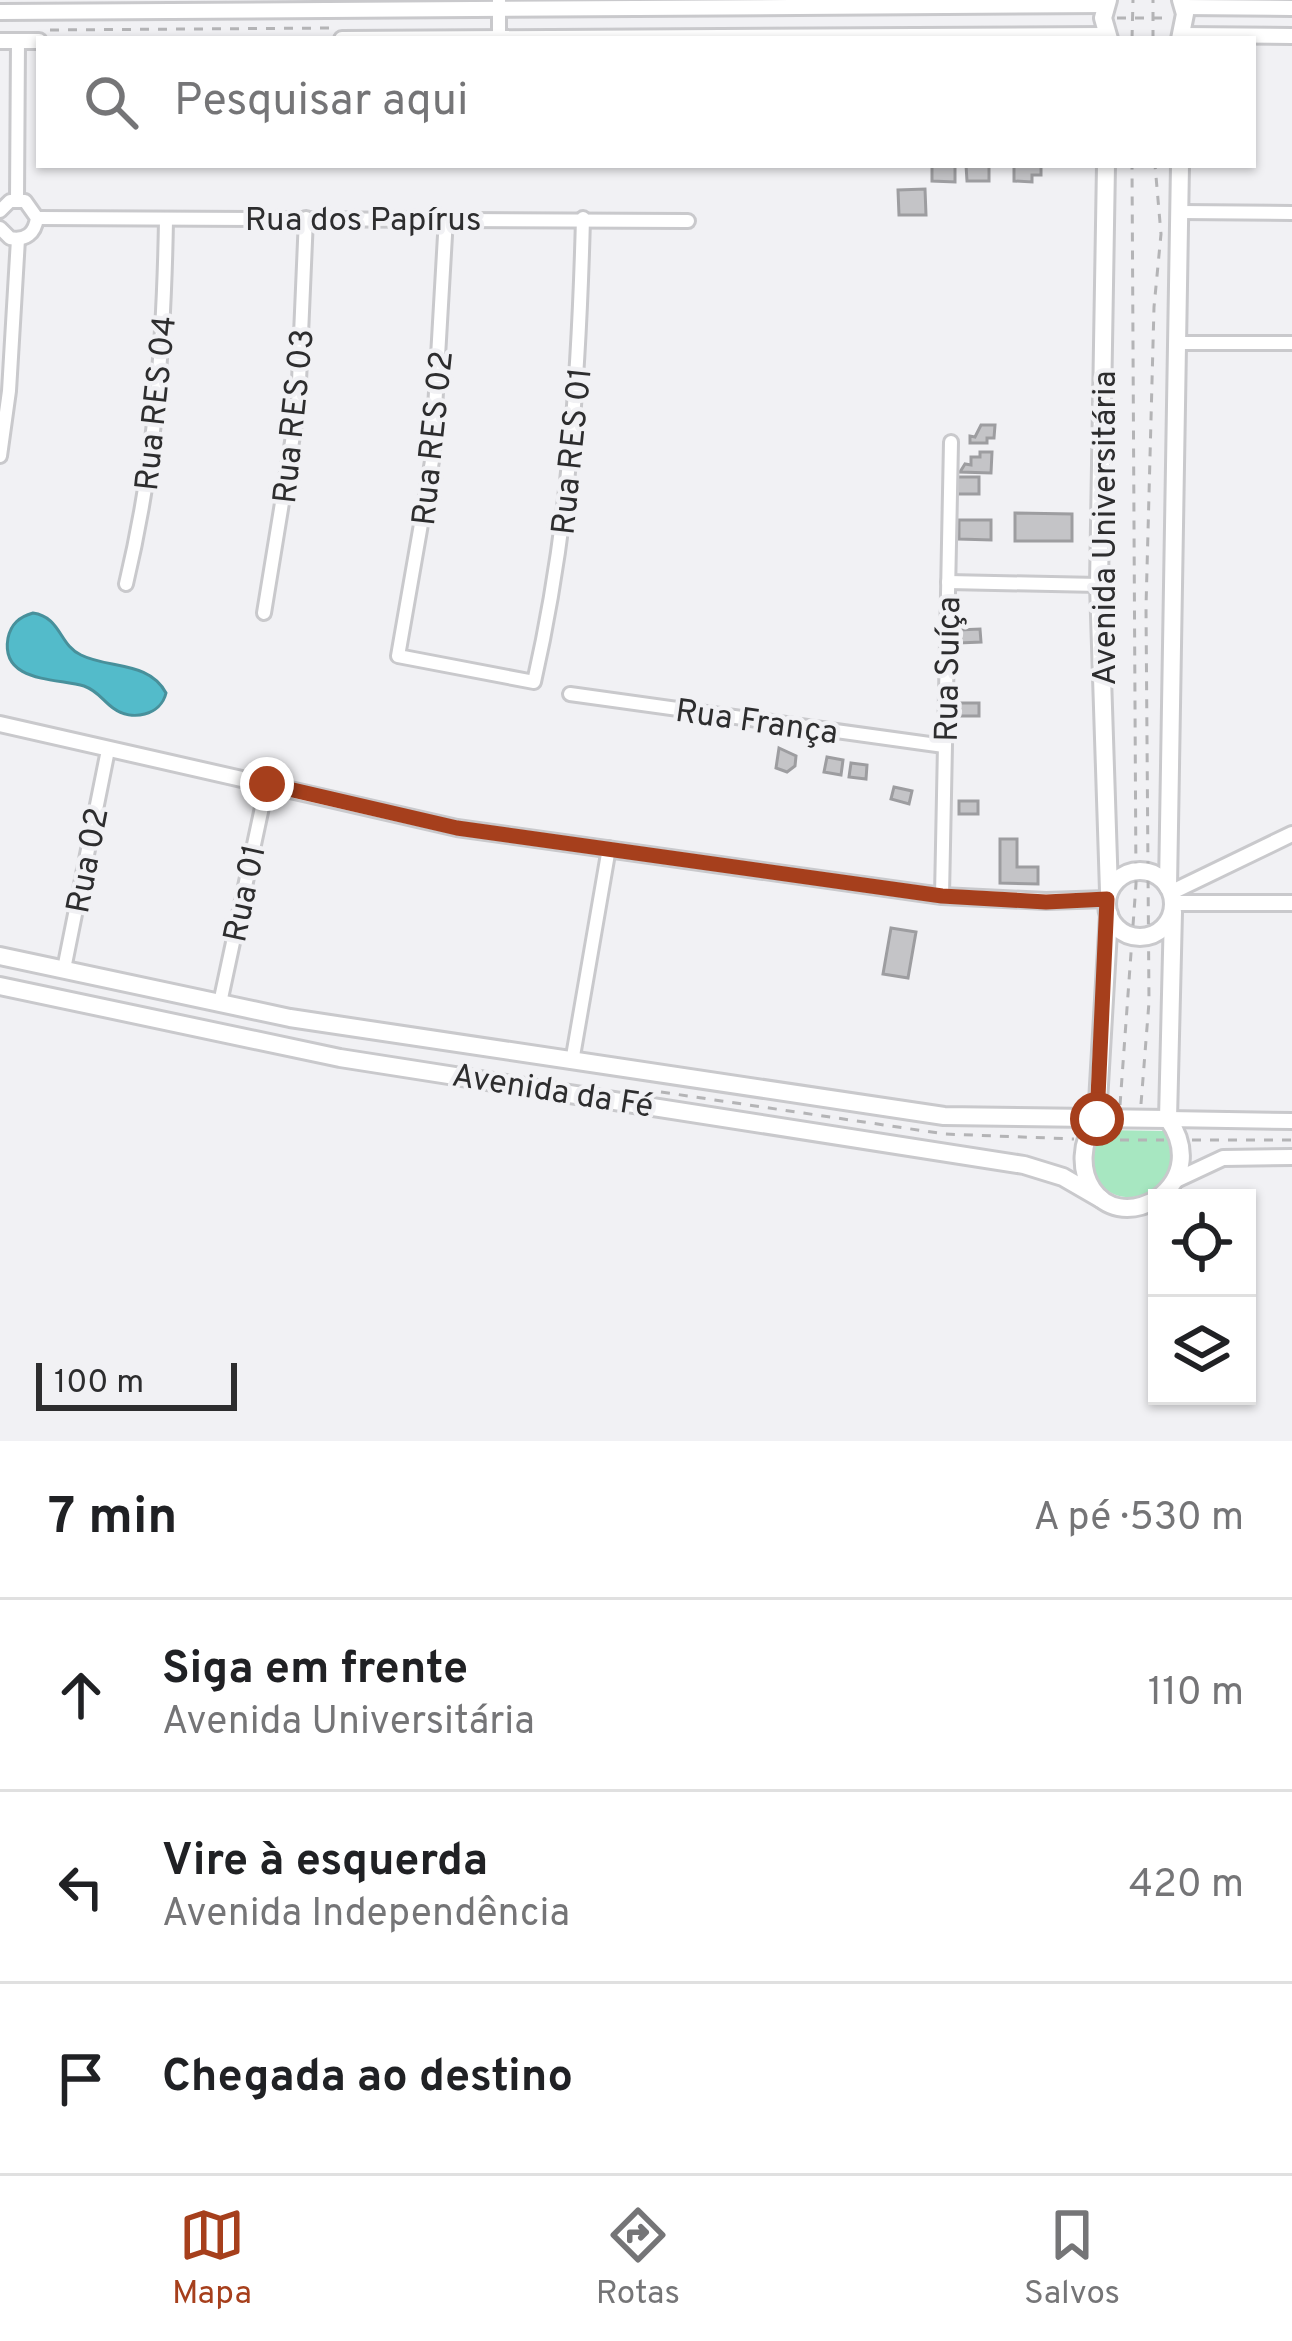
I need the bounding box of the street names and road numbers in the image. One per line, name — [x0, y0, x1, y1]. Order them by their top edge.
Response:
street label: Rua dos Papírus — [245, 201, 481, 243]
street label: Rua RES 04 — [128, 314, 188, 493]
street label: Rua RES 03 — [266, 327, 326, 506]
street label: Rua RES 02 — [405, 349, 465, 528]
street label: Rua RES 01 — [544, 366, 604, 537]
street label: Avenida Universitária — [1086, 370, 1128, 686]
street label: Rua Suíça — [928, 596, 972, 742]
street label: Rua França — [672, 692, 841, 756]
street label: Rua 02 — [59, 804, 121, 917]
street label: Rua 01 — [216, 841, 278, 947]
street label: Avenida da Fé — [449, 1056, 656, 1130]

